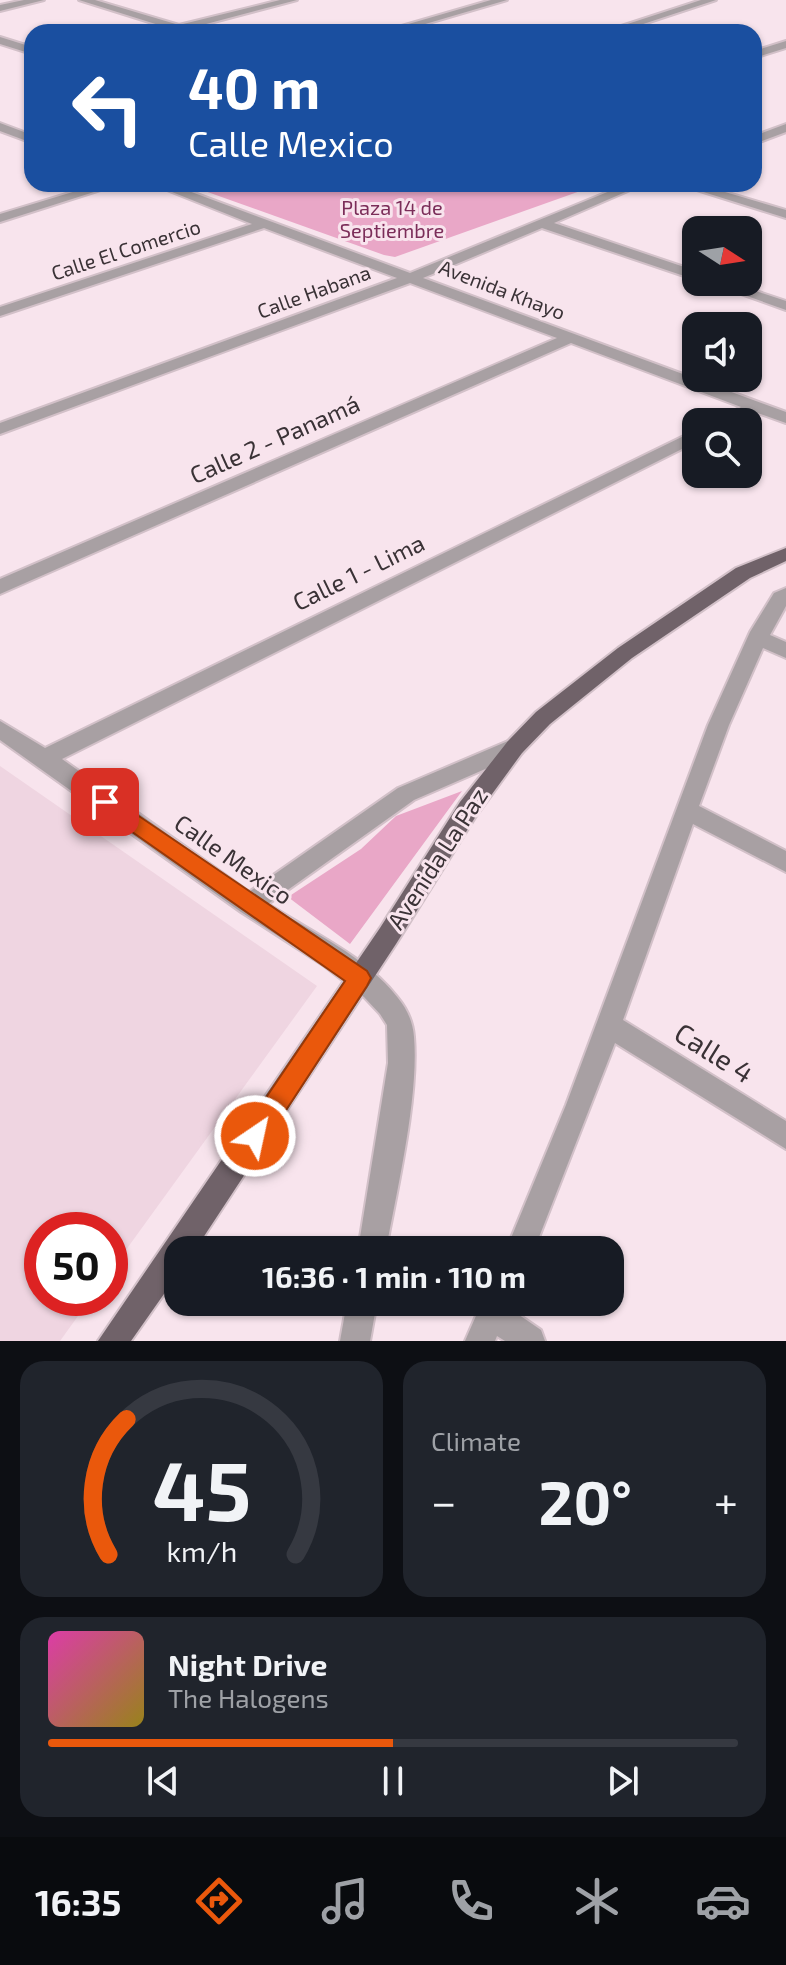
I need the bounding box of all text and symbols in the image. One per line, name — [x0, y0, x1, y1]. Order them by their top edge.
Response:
text: 40 m — [188, 53, 320, 120]
icon: left — [56, 56, 160, 160]
text: Calle Mexico — [188, 121, 394, 164]
park label: Plaza 14 de Septiembre — [340, 195, 444, 242]
street label: Calle El Comercio — [48, 214, 203, 284]
north arrow — [682, 216, 762, 296]
map controls — [682, 216, 762, 488]
street label: Avenida Khayo — [436, 254, 569, 324]
street label: Calle Habana — [254, 259, 374, 323]
button: sound — [682, 312, 762, 392]
street label: Calle 2 - Panamá — [185, 388, 364, 489]
button: search — [682, 408, 762, 488]
street label: Calle 1 - Lima — [288, 527, 429, 616]
pin — [71, 768, 139, 836]
icon: arrive — [83, 780, 127, 824]
street label: Avenida La Paz — [380, 782, 493, 934]
street label: Calle Mexico — [169, 808, 298, 910]
street label: Calle 4 — [669, 1015, 760, 1089]
position arrow — [213, 1094, 297, 1178]
speed limit sign: 50 — [24, 1212, 128, 1316]
text: 16:36 · 1 min · 110 m — [262, 1258, 526, 1294]
text: Climate — [431, 1425, 521, 1456]
text: 45 — [152, 1438, 251, 1538]
text: 20° — [539, 1465, 632, 1537]
text: − — [431, 1474, 457, 1527]
text: + — [714, 1474, 738, 1527]
text: km/h — [166, 1533, 237, 1568]
text: Night Drive — [168, 1646, 327, 1682]
text: The Halogens — [168, 1682, 329, 1713]
icon: previous — [141, 1759, 185, 1803]
icon: pause — [371, 1759, 415, 1803]
icon: next — [601, 1759, 645, 1803]
icon: directions — [191, 1873, 247, 1929]
icon: music — [317, 1873, 373, 1929]
icon: phone — [443, 1873, 499, 1929]
icon: climate — [569, 1873, 625, 1929]
icon: car — [695, 1873, 751, 1929]
text: 16:35 — [35, 1880, 121, 1923]

